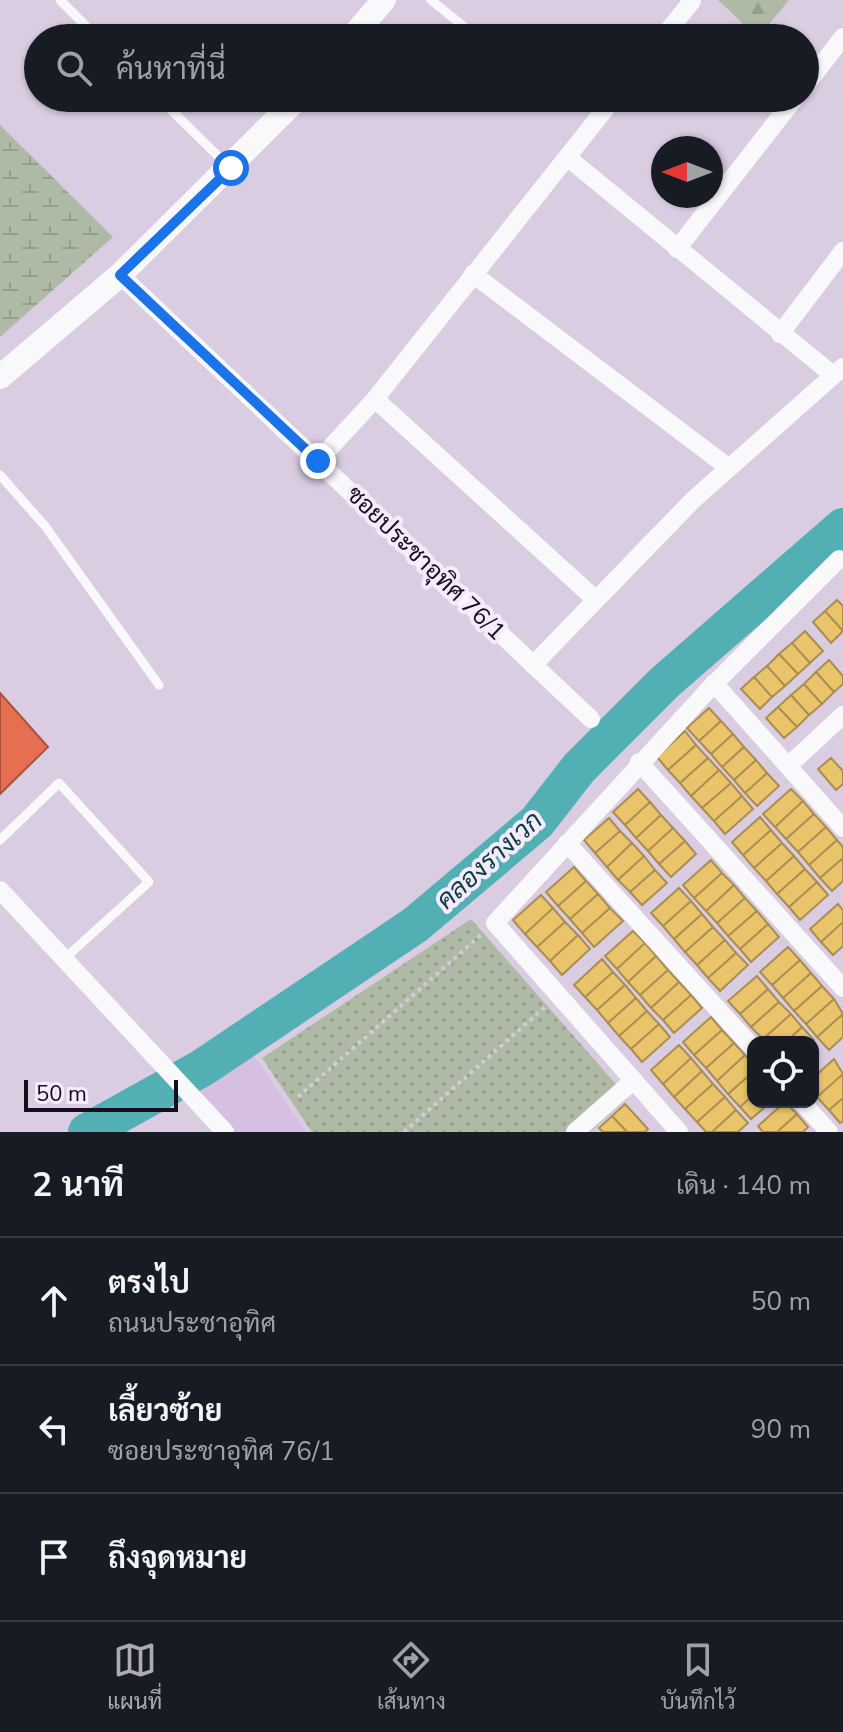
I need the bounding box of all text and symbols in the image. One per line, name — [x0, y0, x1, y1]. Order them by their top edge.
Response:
search box — [24, 24, 819, 112]
icon: search — [52, 46, 96, 90]
text: ค้นหาที่นี่ — [116, 49, 226, 90]
north arrow — [651, 136, 723, 208]
route start — [213, 150, 249, 186]
route end — [300, 443, 336, 479]
street label: ซอยประชาอุทิศ 76/1 — [340, 479, 512, 647]
water label: คลองรางเวก — [429, 803, 550, 917]
map controls — [747, 1036, 819, 1108]
button: locate — [747, 1036, 819, 1108]
scale bar — [24, 1076, 178, 1112]
text: 50 m — [36, 1079, 87, 1109]
text: 2 นาที — [32, 1162, 124, 1208]
text: เดิน · 140 m — [676, 1168, 811, 1203]
text: ตรงไป — [108, 1263, 190, 1304]
icon: ahead — [32, 1279, 76, 1323]
text: 50 m — [751, 1284, 811, 1319]
text: ถนนประชาอุทิศ — [108, 1306, 276, 1341]
text: เลี้ยวซ้าย — [108, 1391, 222, 1432]
icon: left — [32, 1407, 76, 1451]
text: 90 m — [751, 1412, 811, 1447]
text: ซอยประชาอุทิศ 76/1 — [108, 1434, 335, 1469]
icon: arrive — [32, 1535, 76, 1579]
text: ถึงจุดหมาย — [108, 1538, 247, 1579]
tab: แผนที่ — [107, 1638, 162, 1717]
tab: เส้นทาง — [377, 1638, 446, 1717]
tab: บันทึกไว้ — [660, 1638, 736, 1717]

